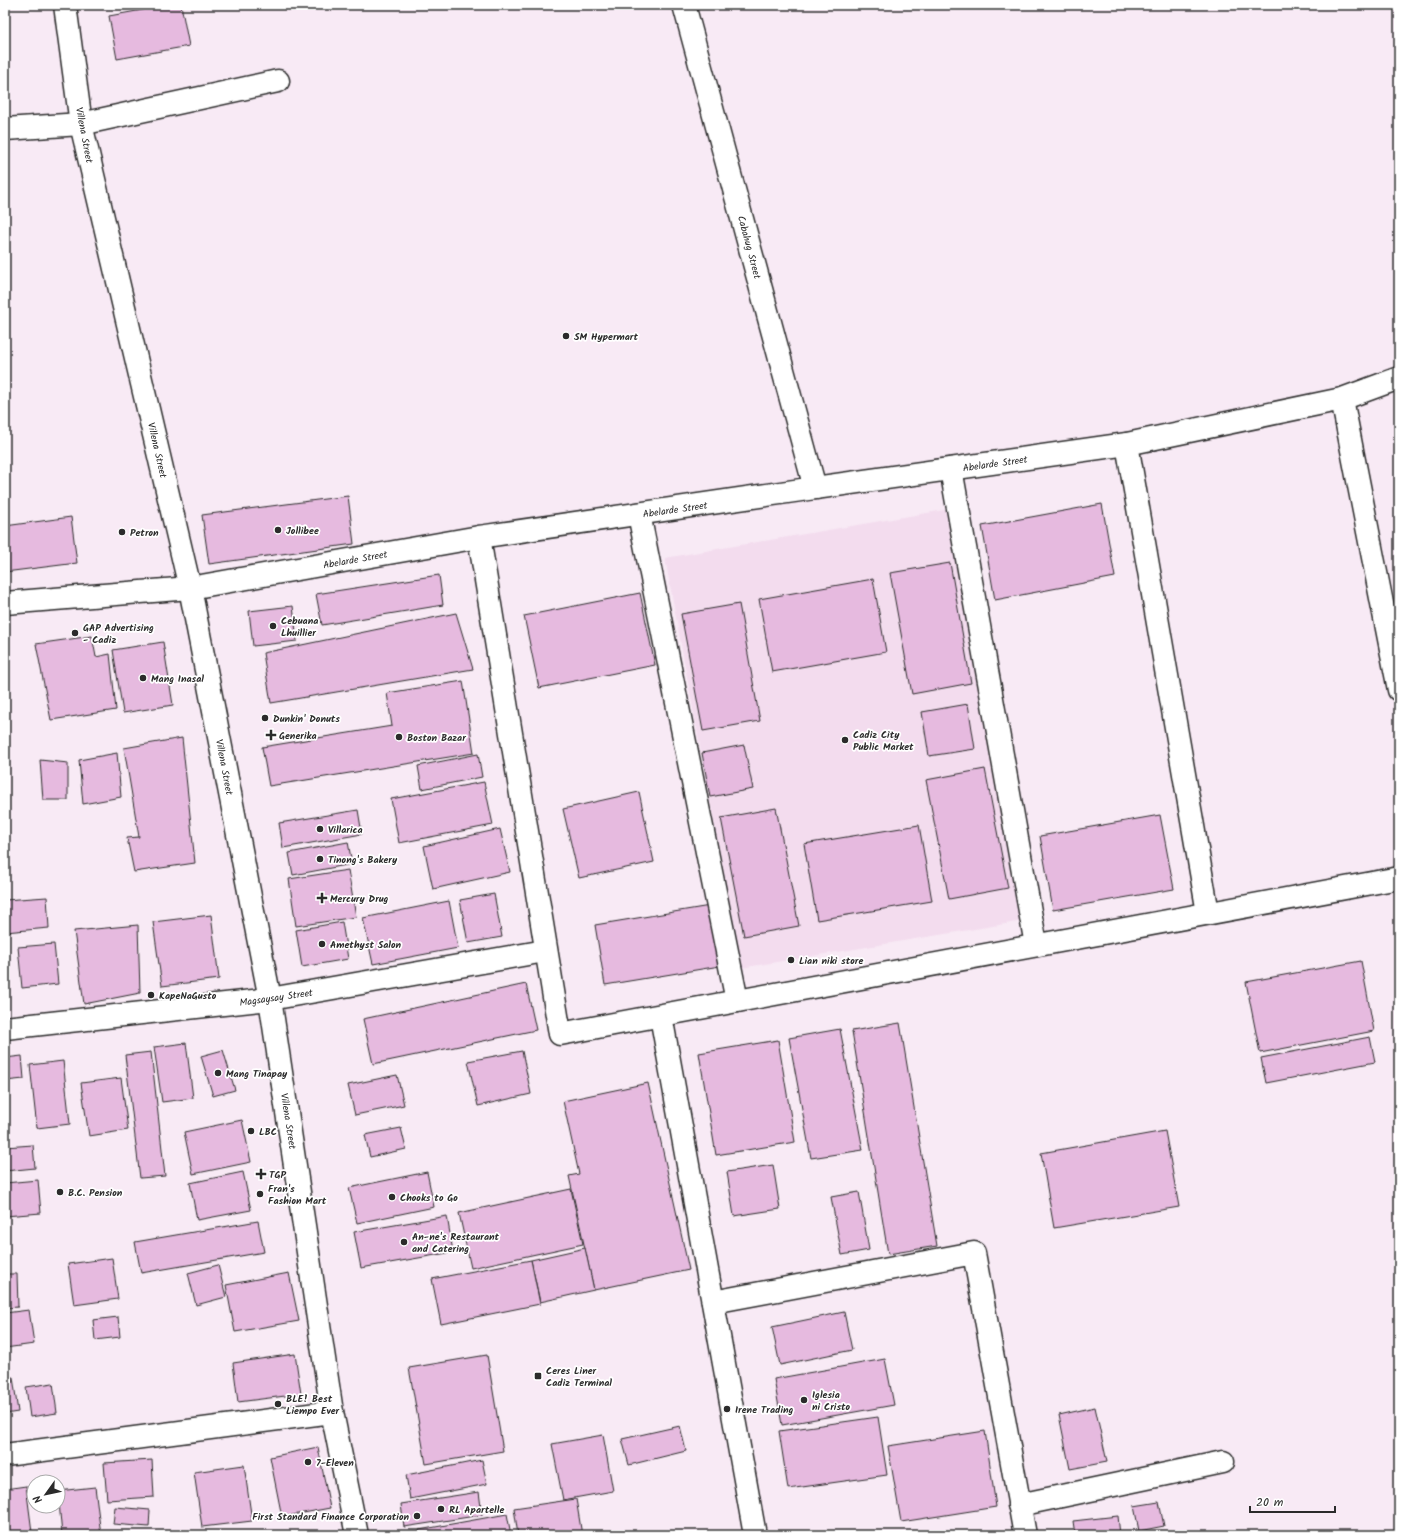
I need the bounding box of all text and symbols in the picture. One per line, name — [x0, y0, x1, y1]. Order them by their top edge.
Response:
street label: Villena Street — [71, 106, 97, 165]
street label: Cabahug Street — [733, 214, 765, 281]
place label: SM Hypermart — [574, 329, 638, 345]
marker: SM Hypermart — [561, 331, 571, 341]
street label: Villena Street — [143, 421, 171, 480]
street label: Abelarde Street — [962, 452, 1029, 476]
street label: Abelarde Street — [642, 498, 709, 522]
place label: Jollibee — [286, 523, 319, 539]
place label: Petron — [130, 525, 159, 541]
marker: Jollibee — [273, 525, 283, 535]
marker: Petron — [117, 527, 127, 537]
street label: Abelarde Street — [322, 546, 389, 574]
place label: Cebuana Lhuillier — [281, 613, 318, 641]
place label: GAP Advertising - Cadiz — [83, 620, 154, 648]
marker: Cebuana Lhuillier — [268, 621, 278, 631]
marker: GAP Advertising - Cadiz — [70, 628, 80, 638]
place label: Mang Inasal — [151, 671, 204, 687]
marker: Mang Inasal — [138, 673, 148, 683]
place label: Dunkin' Donuts — [273, 711, 340, 727]
marker: Dunkin' Donuts — [260, 713, 270, 723]
place label: Cadiz City Public Market — [853, 727, 914, 755]
place label: Generika — [279, 728, 317, 744]
marker: Generika — [266, 730, 276, 740]
place label: Boston Bazar — [407, 730, 466, 746]
marker: Boston Bazar — [394, 732, 404, 742]
marker: Cadiz City Public Market — [840, 735, 850, 745]
street label: Villena Street — [211, 738, 237, 797]
place label: Villarica — [328, 822, 363, 838]
marker: Villarica — [315, 824, 325, 834]
place label: Tinong's Bakery — [328, 852, 398, 868]
marker: Tinong's Bakery — [315, 854, 325, 864]
place label: Mercury Drug — [330, 891, 389, 907]
marker: Mercury Drug — [317, 893, 327, 903]
place label: Amethyst Salon — [330, 937, 402, 953]
marker: Amethyst Salon — [317, 939, 327, 949]
place label: Lian niki store — [799, 953, 863, 969]
marker: Lian niki store — [786, 955, 796, 965]
street label: Magsaysay Street — [238, 985, 314, 1011]
place label: KapeNaGusto — [159, 988, 217, 1004]
marker: KapeNaGusto — [146, 990, 156, 1000]
place label: Mang Tinapay — [226, 1066, 288, 1082]
marker: Mang Tinapay — [213, 1068, 223, 1078]
street label: Villena Street — [276, 1092, 300, 1150]
place label: LBC — [259, 1124, 277, 1140]
marker: LBC — [246, 1126, 256, 1136]
place label: TGP — [269, 1167, 286, 1183]
marker: TGP — [256, 1169, 266, 1179]
place label: Fran's Fashion Mart — [268, 1181, 327, 1209]
place label: B.C. Pension — [68, 1185, 123, 1201]
marker: B.C. Pension — [55, 1187, 65, 1197]
marker: Fran's Fashion Mart — [255, 1189, 265, 1199]
place label: Chooks to Go — [400, 1190, 458, 1206]
marker: Chooks to Go — [387, 1192, 397, 1202]
place label: An-ne's Restaurant and Catering — [412, 1229, 500, 1257]
marker: An-ne's Restaurant and Catering — [399, 1237, 409, 1247]
place label: Ceres Liner Cadiz Terminal — [546, 1363, 612, 1391]
marker: Ceres Liner Cadiz Terminal — [533, 1371, 543, 1381]
place label: Iglesia ni Cristo — [812, 1387, 851, 1415]
place label: BLE! Best Liempo Ever — [286, 1391, 340, 1419]
marker: Iglesia ni Cristo — [799, 1395, 809, 1405]
marker: BLE! Best Liempo Ever — [273, 1399, 283, 1409]
place label: Irene Trading — [735, 1402, 794, 1418]
marker: Irene Trading — [722, 1404, 732, 1414]
place label: 7-Eleven — [316, 1455, 354, 1471]
marker: 7-Eleven — [303, 1457, 313, 1467]
north arrow — [26, 1474, 66, 1514]
scale bar — [1250, 1488, 1335, 1514]
text: N — [29, 1491, 48, 1507]
text: 20 m — [1256, 1493, 1284, 1512]
place label: RL Apartelle — [449, 1502, 504, 1518]
marker: RL Apartelle — [436, 1504, 446, 1514]
place label: First Standard Finance Corporation — [252, 1509, 409, 1525]
marker: First Standard Finance Corporation — [412, 1511, 422, 1521]

